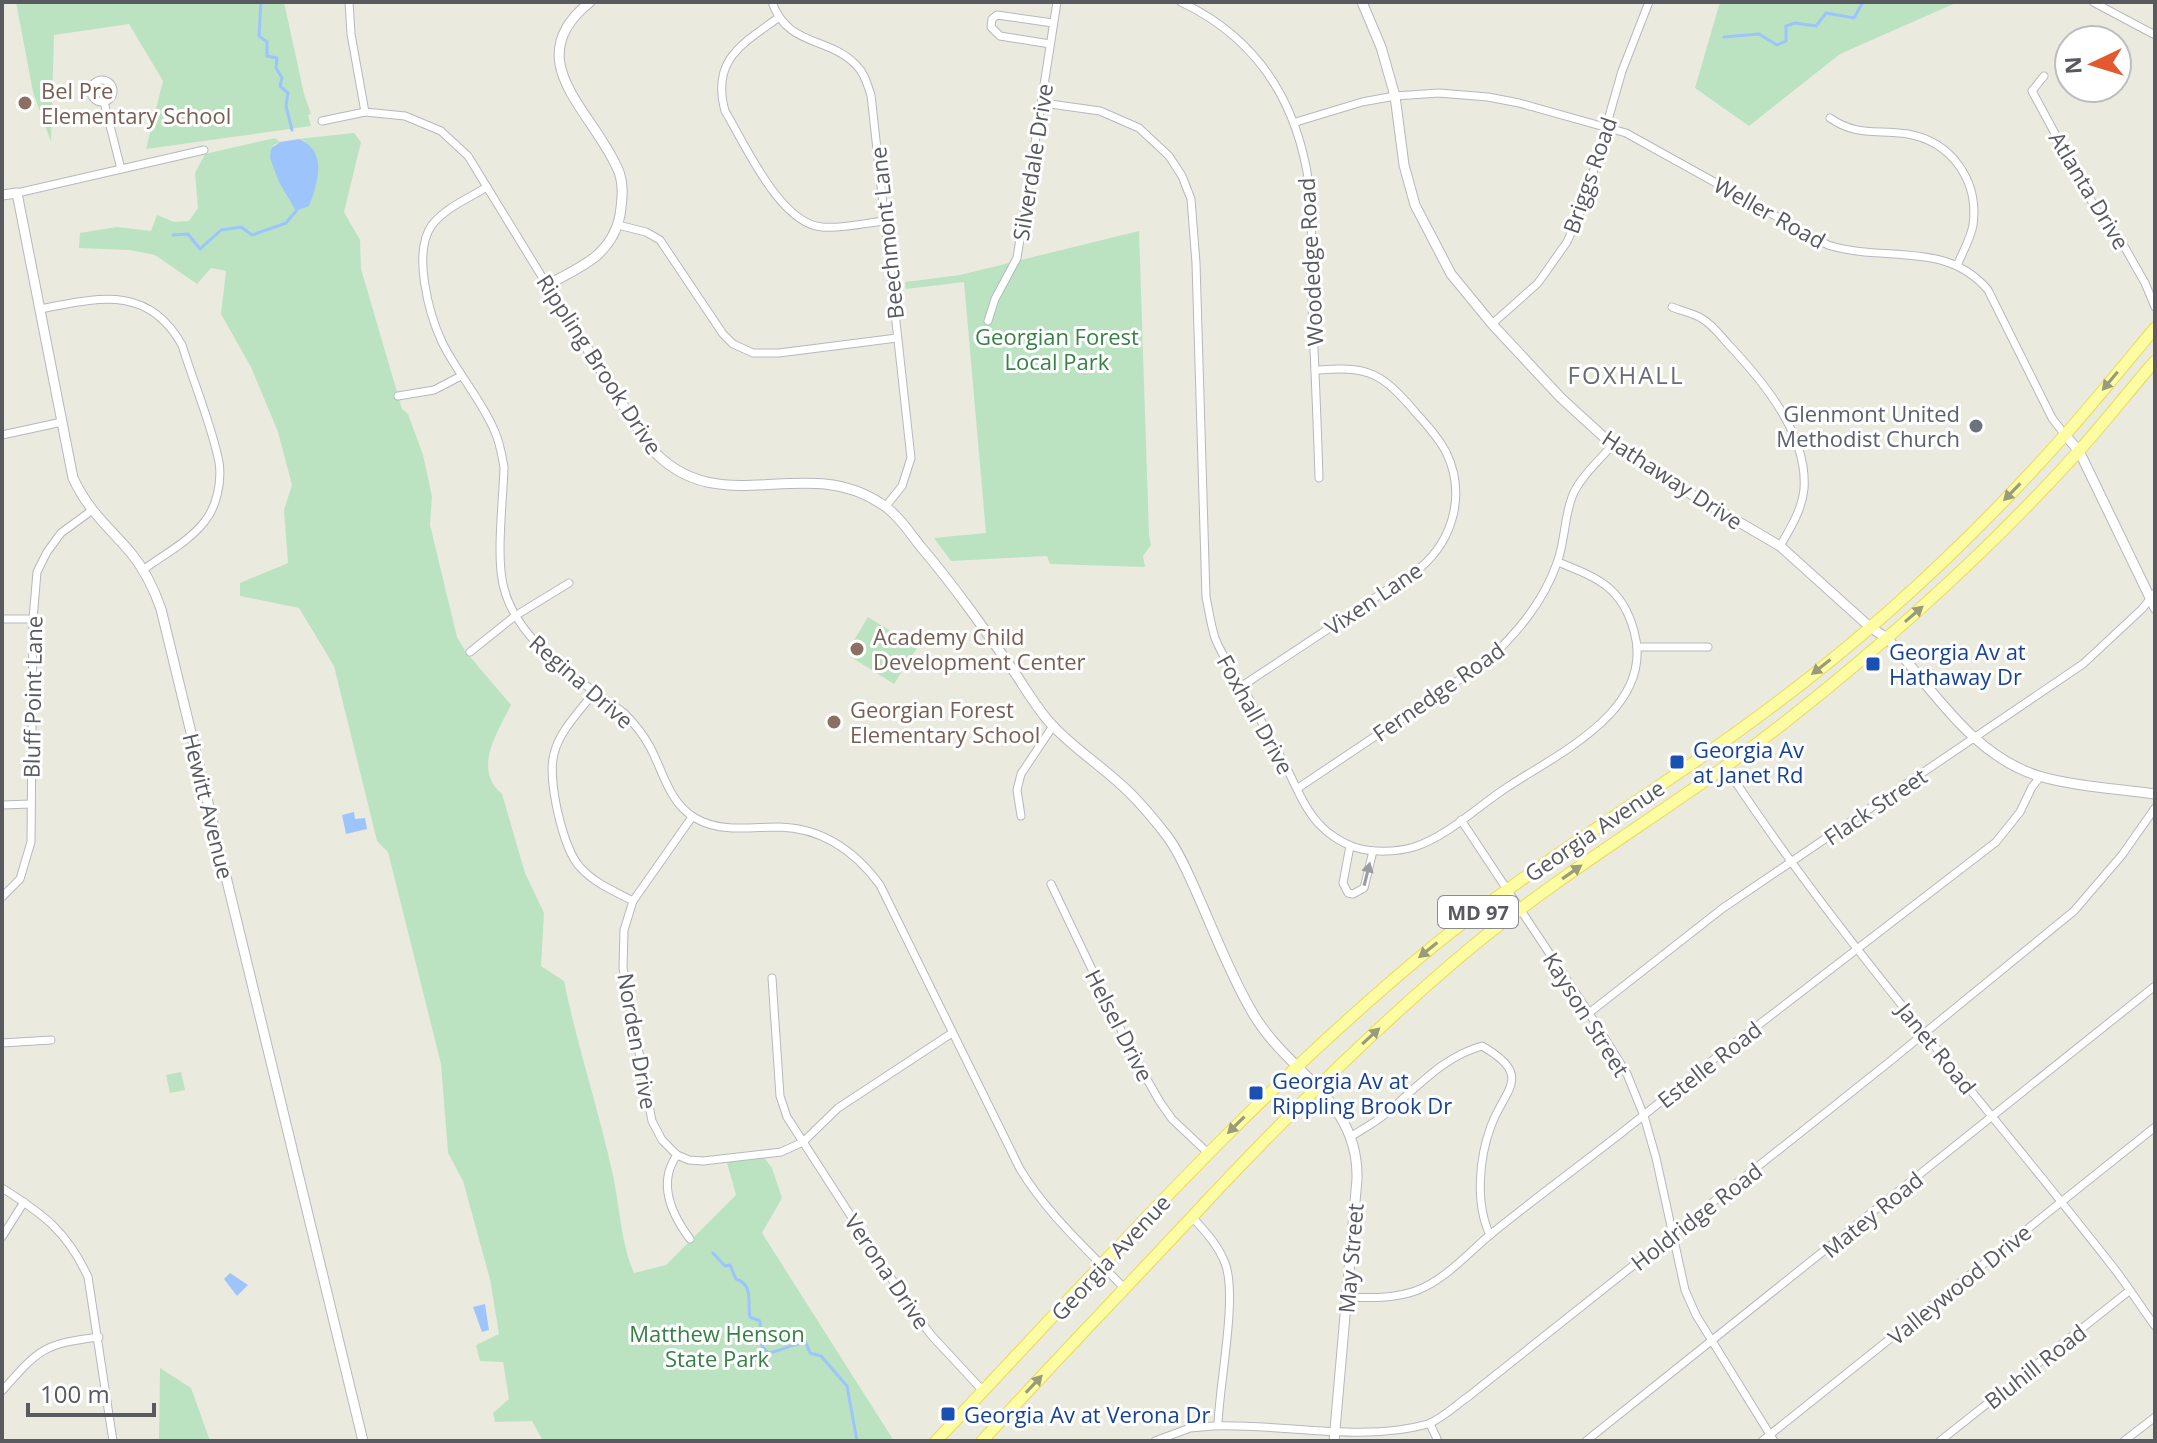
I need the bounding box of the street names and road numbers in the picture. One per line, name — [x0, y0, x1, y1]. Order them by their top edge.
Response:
street label: Silverdale Drive — [1005, 81, 1059, 243]
street label: Briggs Road — [1555, 113, 1623, 237]
street label: Atlanta Drive — [2043, 125, 2137, 255]
street label: Beechmont Lane — [862, 145, 910, 321]
street label: Weller Road — [1709, 169, 1831, 255]
street label: Woodedge Road — [1291, 177, 1329, 347]
street label: Rippling Brook Drive — [530, 268, 670, 460]
street label: Hathaway Drive — [1597, 422, 1749, 536]
street label: Vixen Lane — [1318, 554, 1428, 642]
street label: Bluff Point Lane — [16, 616, 48, 778]
street label: Regina Drive — [524, 627, 640, 735]
street label: Fernedge Road — [1366, 634, 1510, 748]
street label: Foxhall Drive — [1211, 649, 1301, 779]
street label: Hewitt Avenue — [176, 730, 242, 882]
street label: Flack Street — [1818, 760, 1933, 852]
street label: Georgia Avenue — [1518, 772, 1670, 888]
road number: MD 97 — [1438, 896, 1518, 928]
street label: Kayson Street — [1537, 946, 1637, 1082]
street label: Helsel Drive — [1079, 964, 1161, 1086]
street label: Norden Drive — [611, 971, 665, 1111]
street label: Janet Road — [1889, 994, 1983, 1100]
street label: Estelle Road — [1651, 1014, 1767, 1114]
street label: Holdridge Road — [1624, 1155, 1768, 1277]
street label: Matey Road — [1815, 1164, 1929, 1264]
street label: Georgia Avenue — [1044, 1187, 1176, 1327]
street label: May Street — [1330, 1202, 1370, 1314]
street label: Verona Drive — [838, 1207, 938, 1335]
street label: Valleywood Drive — [1881, 1217, 2037, 1351]
street label: Bluhill Road — [1978, 1317, 2092, 1415]

